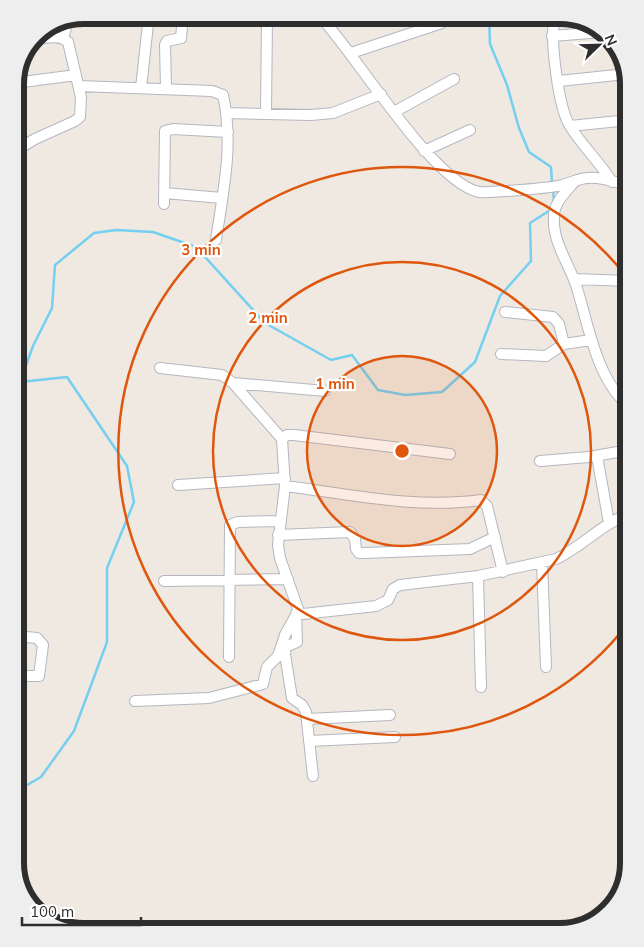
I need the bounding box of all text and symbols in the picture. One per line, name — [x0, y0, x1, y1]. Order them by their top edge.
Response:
north arrow — [574, 20, 624, 70]
text: N — [601, 32, 621, 48]
text: 3 min — [181, 240, 221, 259]
text: 2 min — [248, 308, 288, 327]
text: 1 min — [315, 374, 355, 393]
centre of rings — [393, 442, 411, 460]
scale bar — [22, 894, 141, 926]
text: 100 m — [30, 902, 74, 921]

